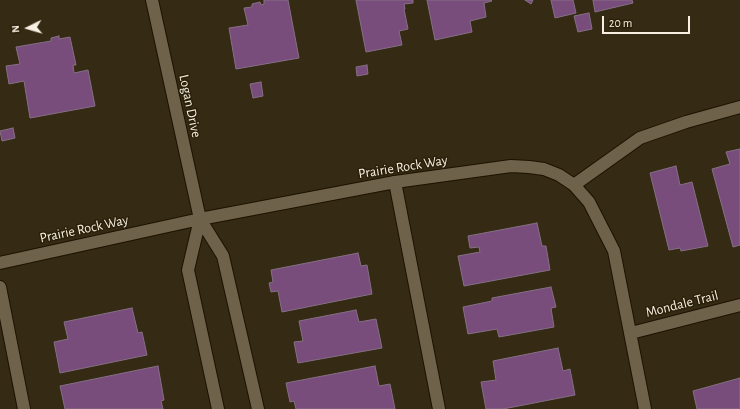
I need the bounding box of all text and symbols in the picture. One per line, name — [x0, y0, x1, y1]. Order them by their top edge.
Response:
north arrow — [8, 8, 48, 48]
scale bar — [604, 8, 692, 34]
text: 20 m — [609, 17, 632, 29]
text: N — [10, 25, 21, 33]
street label: Logan Drive — [175, 73, 205, 139]
street label: Prairie Rock Way — [357, 152, 449, 182]
street label: Prairie Rock Way — [38, 211, 130, 247]
street label: Mondale Trail — [644, 287, 720, 321]

